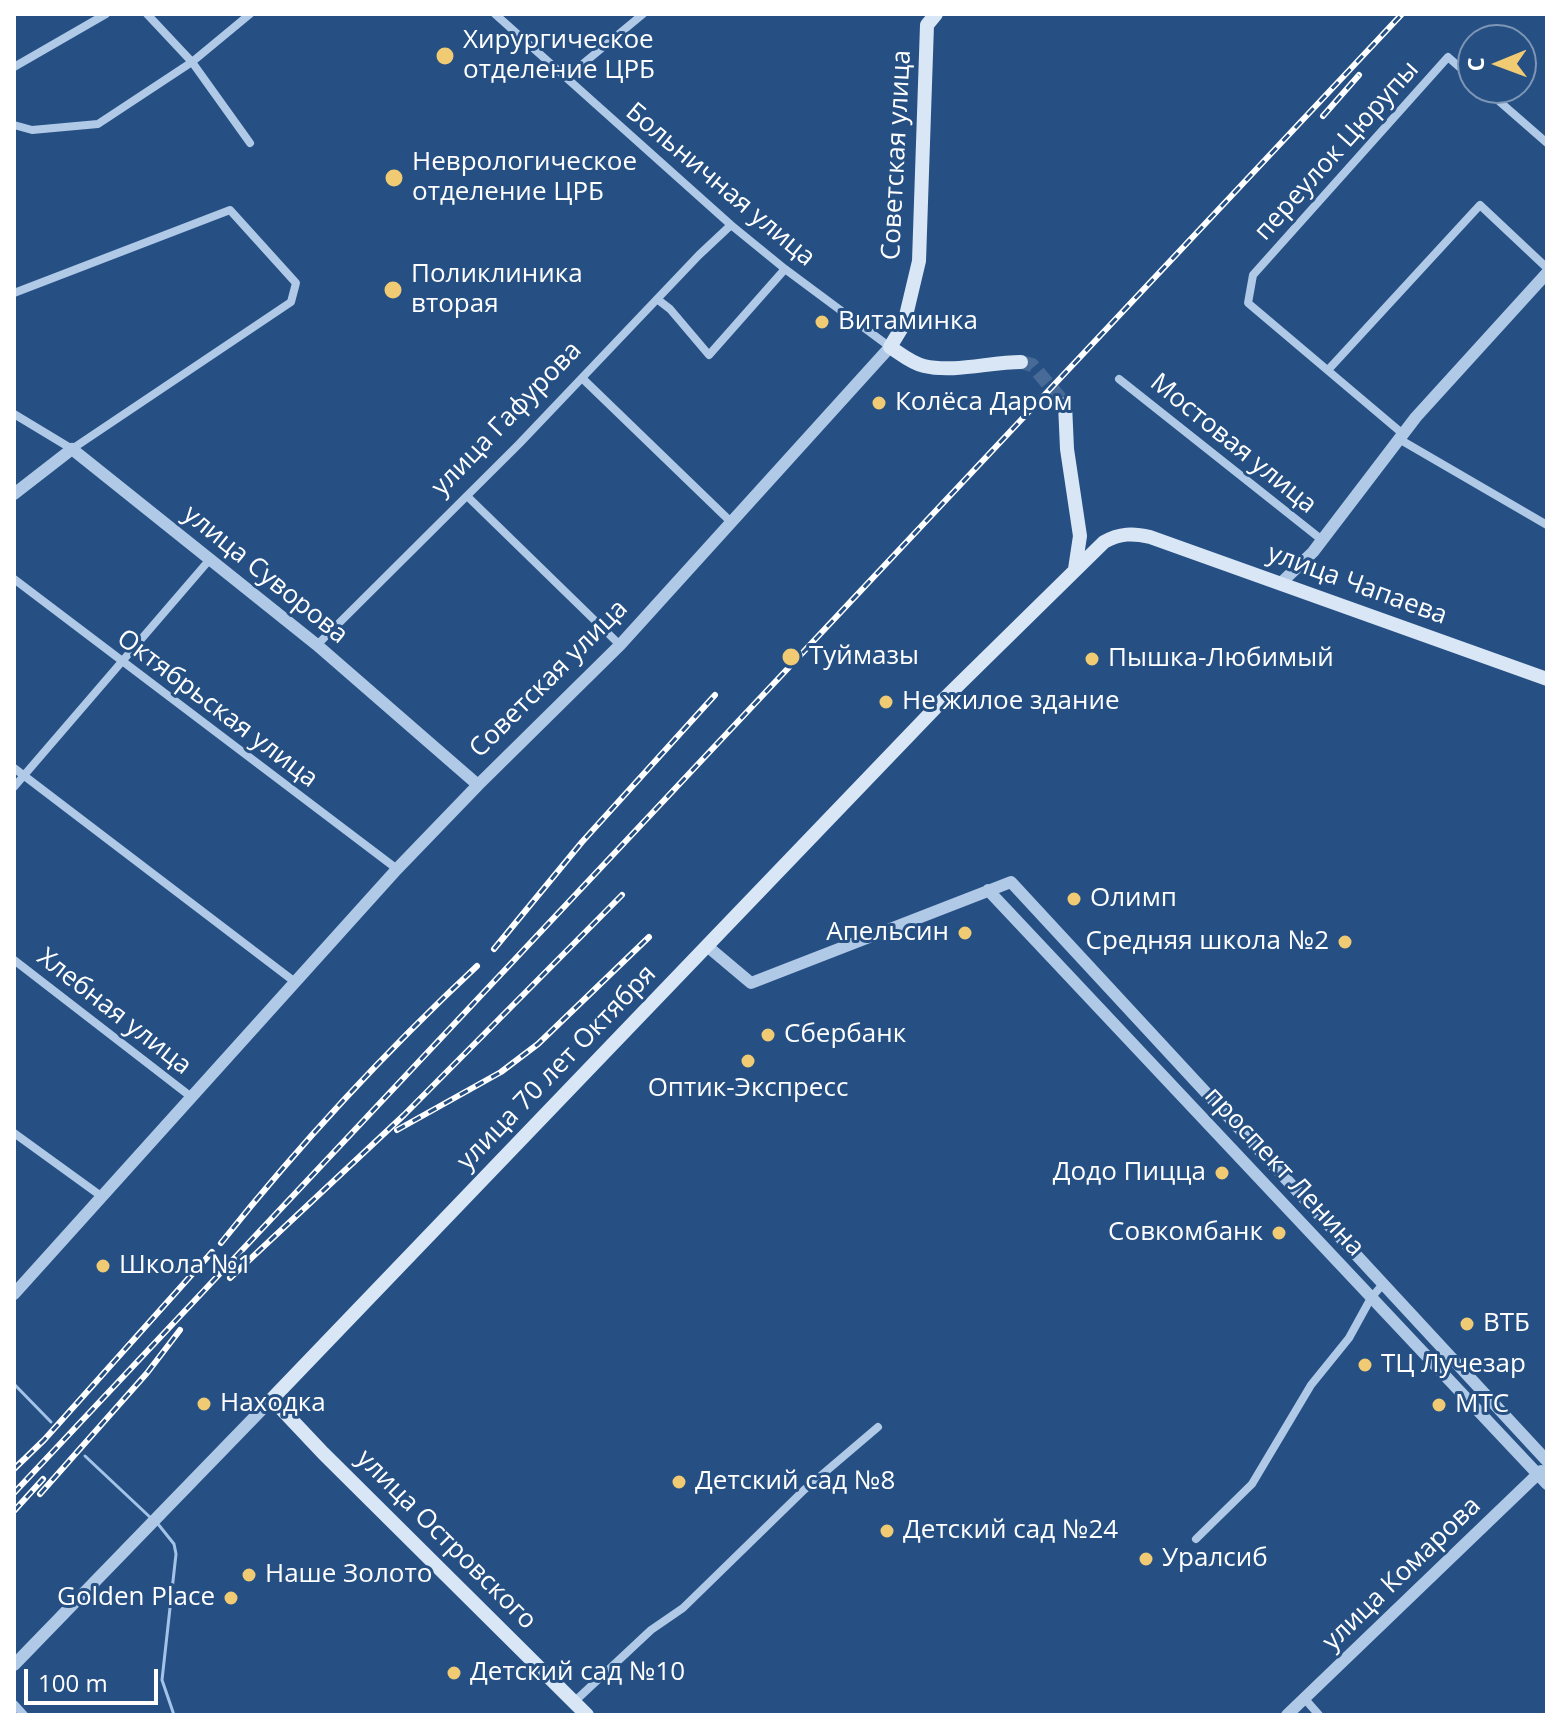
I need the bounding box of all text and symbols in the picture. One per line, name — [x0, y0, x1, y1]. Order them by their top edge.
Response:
north arrow — [1457, 24, 1537, 104]
place label: Хирургическое отделение ЦРБ — [463, 25, 655, 86]
marker: Хирургическое отделение ЦРБ — [434, 45, 456, 67]
street label: Советская улица — [876, 49, 918, 261]
street label: переулок Цюрупы — [1248, 55, 1426, 247]
text: С — [1460, 57, 1490, 72]
street label: Больничная улица — [619, 97, 821, 273]
place label: Неврологическое отделение ЦРБ — [412, 147, 637, 208]
marker: Неврологическое отделение ЦРБ — [383, 167, 405, 189]
place label: Поликлиника вторая — [411, 259, 583, 320]
marker: Поликлиника вторая — [382, 279, 404, 301]
place label: Витаминка — [838, 306, 978, 338]
marker: Витаминка — [813, 313, 831, 331]
street label: улица Гафурова — [425, 335, 589, 503]
street label: Мостовая улица — [1144, 367, 1322, 521]
place label: Колёса Даром — [895, 387, 1072, 419]
marker: Колёса Даром — [870, 394, 888, 412]
street label: улица Суворова — [176, 499, 354, 651]
street label: улица Чапаева — [1263, 538, 1451, 632]
street label: Советская улица — [464, 594, 634, 764]
street label: Октябрьская улица — [110, 623, 324, 795]
place label: Туймазы — [809, 641, 919, 673]
place label: Пышка-Любимый — [1108, 643, 1334, 675]
marker: Туймазы — [780, 646, 802, 668]
marker: Пышка-Любимый — [1083, 650, 1101, 668]
place label: Не жилое здание — [902, 686, 1120, 718]
marker: Не жилое здание — [877, 693, 895, 711]
place label: Олимп — [1090, 883, 1177, 915]
marker: Олимп — [1065, 890, 1083, 908]
place label: Апельсин — [826, 917, 949, 949]
marker: Апельсин — [956, 924, 974, 942]
place label: Средняя школа №2 — [1086, 926, 1329, 958]
marker: Средняя школа №2 — [1336, 933, 1354, 951]
street label: Хлебная улица — [31, 942, 197, 1082]
street label: улица 70 лет Октября — [451, 959, 663, 1177]
place label: Сбербанк — [784, 1019, 906, 1051]
marker: Сбербанк — [759, 1026, 777, 1044]
marker: Оптик-Экспресс — [739, 1052, 757, 1070]
place label: Оптик-Экспресс — [648, 1073, 848, 1105]
street label: проспект Ленина — [1198, 1081, 1370, 1263]
place label: Додо Пицца — [1053, 1157, 1206, 1189]
marker: Додо Пицца — [1213, 1164, 1231, 1182]
place label: Совкомбанк — [1108, 1217, 1263, 1249]
marker: Совкомбанк — [1270, 1224, 1288, 1242]
place label: Школа №1 — [119, 1250, 252, 1282]
marker: Школа №1 — [94, 1257, 112, 1275]
place label: ВТБ — [1483, 1308, 1530, 1340]
marker: ВТБ — [1458, 1315, 1476, 1333]
place label: ТЦ Лучезар — [1381, 1349, 1526, 1381]
marker: ТЦ Лучезар — [1356, 1356, 1374, 1374]
place label: Находка — [220, 1388, 326, 1420]
place label: МТС — [1455, 1389, 1509, 1421]
marker: Находка — [195, 1395, 213, 1413]
marker: МТС — [1430, 1396, 1448, 1414]
street label: улица Островского — [350, 1444, 542, 1636]
place label: Детский сад №8 — [695, 1466, 895, 1498]
marker: Детский сад №8 — [670, 1473, 688, 1491]
street label: улица Комарова — [1316, 1491, 1488, 1657]
place label: Детский сад №24 — [903, 1515, 1118, 1547]
marker: Детский сад №24 — [878, 1522, 896, 1540]
place label: Уралсиб — [1162, 1543, 1268, 1575]
marker: Уралсиб — [1137, 1550, 1155, 1568]
place label: Наше Золото — [265, 1559, 432, 1591]
marker: Наше Золото — [240, 1566, 258, 1584]
place label: Golden Place — [57, 1582, 215, 1614]
marker: Golden Place — [222, 1589, 240, 1607]
scale bar — [28, 1653, 162, 1703]
place label: Детский сад №10 — [470, 1657, 685, 1689]
marker: Детский сад №10 — [445, 1664, 463, 1682]
text: 100 m — [38, 1666, 108, 1699]

